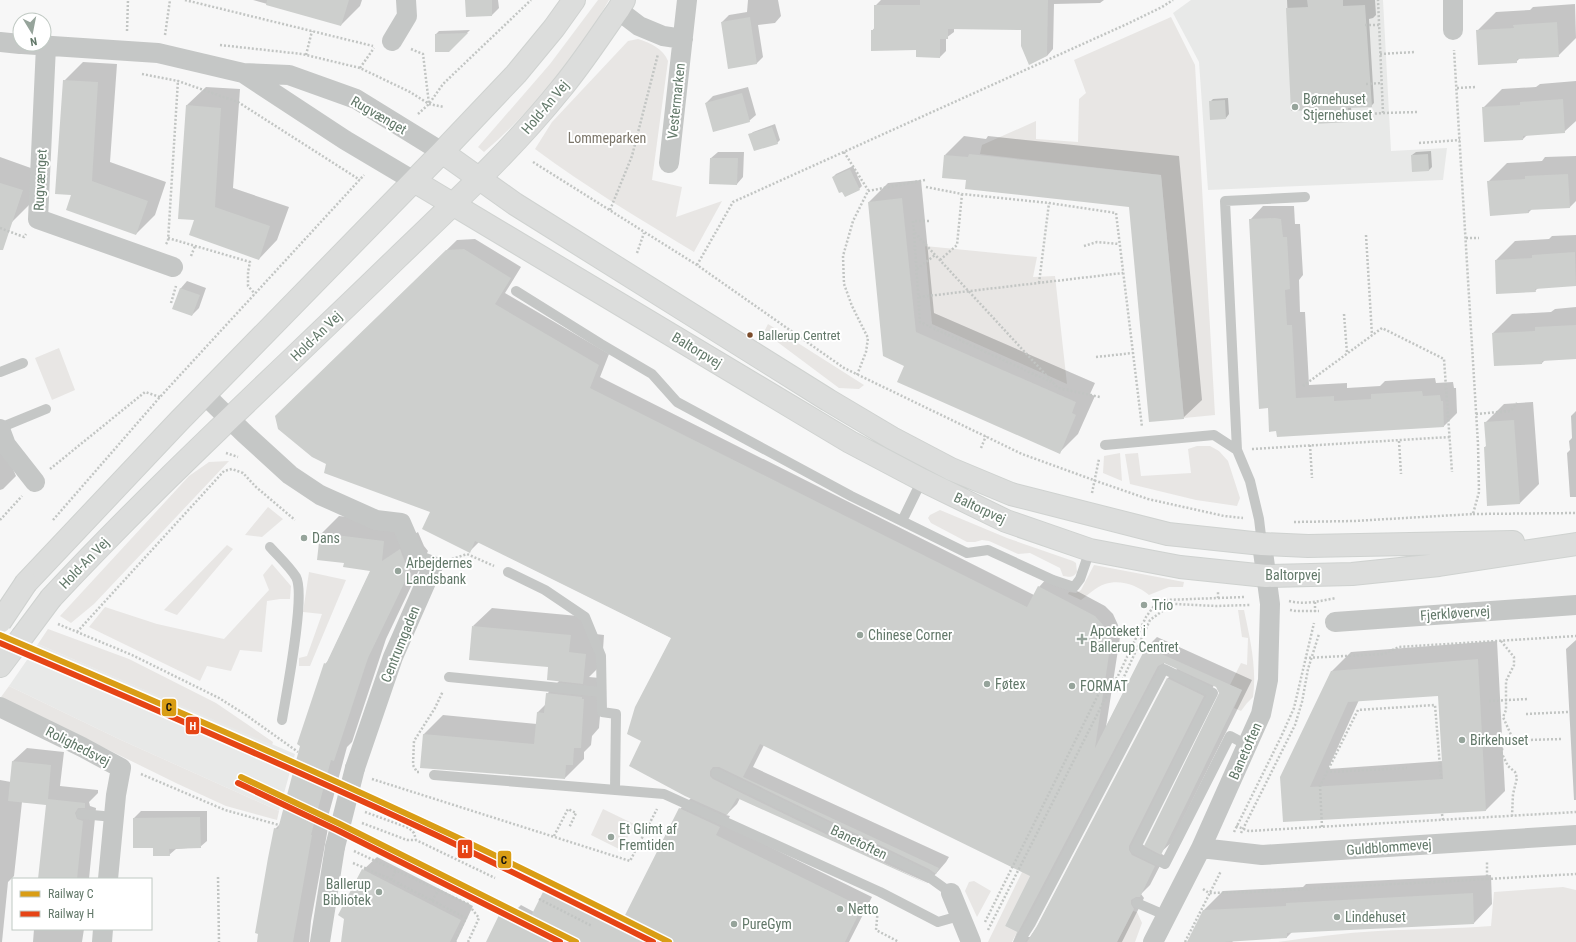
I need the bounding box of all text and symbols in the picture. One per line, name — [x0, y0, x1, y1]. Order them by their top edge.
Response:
north arrow — [12, 12, 52, 52]
text: N — [29, 34, 38, 48]
street label: Vestermarken — [664, 62, 688, 140]
street label: Hold-An Vej — [518, 77, 572, 137]
place label: Børnehuset Stjernehuset — [1303, 91, 1372, 123]
street label: Rugvænget — [348, 93, 410, 137]
marker: Børnehuset Stjernehuset — [1290, 102, 1300, 112]
park label: Lommeparken — [568, 130, 646, 146]
street label: Rugvænget — [30, 149, 50, 211]
street label: Hold-An Vej — [287, 308, 345, 364]
place label: Ballerup Centret — [758, 328, 841, 343]
street label: Baltorpvej — [669, 329, 725, 371]
marker: Ballerup Centret — [745, 330, 755, 340]
street label: Baltorpvej — [952, 489, 1008, 527]
place label: Dans — [312, 530, 340, 546]
marker: Dans — [299, 533, 309, 543]
street label: Hold-An Vej — [56, 534, 112, 592]
place label: Arbejdernes Landsbank — [406, 555, 472, 587]
marker: Arbejdernes Landsbank — [393, 566, 403, 576]
street label: Baltorpvej — [1265, 567, 1321, 583]
place label: Trio — [1152, 597, 1173, 613]
marker: Trio — [1139, 600, 1149, 610]
street label: Centrumgaden — [377, 603, 423, 685]
street label: Fjerkløvervej — [1420, 603, 1490, 623]
place label: Apoteket i Ballerup Centret — [1090, 623, 1179, 655]
place label: Chinese Corner — [868, 627, 952, 643]
marker: Chinese Corner — [855, 630, 865, 640]
marker: Apoteket i Ballerup Centret — [1077, 634, 1087, 644]
place label: Føtex — [995, 676, 1026, 692]
place label: FORMAT — [1080, 678, 1128, 694]
marker: Føtex — [982, 679, 992, 689]
marker: FORMAT — [1067, 681, 1077, 691]
line badge: C — [161, 698, 177, 717]
text: C — [166, 701, 172, 714]
line badge: H — [185, 716, 200, 735]
text: H — [190, 720, 197, 733]
street label: Banetoften — [1225, 720, 1265, 782]
street label: Rolighedsvej — [43, 723, 113, 769]
place label: Birkehuset — [1470, 732, 1528, 748]
marker: Birkehuset — [1457, 735, 1467, 745]
place label: Et Glimt af Fremtiden — [619, 821, 678, 853]
street label: Banetoften — [828, 822, 890, 862]
marker: Et Glimt af Fremtiden — [606, 832, 616, 842]
street label: Guldblommevej — [1346, 836, 1432, 858]
line badge: H — [457, 839, 473, 859]
text: H — [462, 843, 469, 856]
line badge: C — [497, 850, 512, 869]
text: C — [501, 854, 507, 867]
place label: Ballerup Bibliotek — [323, 876, 372, 908]
legend — [12, 878, 152, 930]
text: Railway C — [48, 887, 94, 901]
marker: Ballerup Bibliotek — [374, 887, 384, 897]
place label: Netto — [848, 901, 878, 917]
marker: Netto — [835, 904, 845, 914]
text: Railway H — [48, 907, 94, 921]
place label: Lindehuset — [1345, 909, 1406, 925]
marker: Lindehuset — [1332, 912, 1342, 922]
place label: PureGym — [742, 916, 792, 932]
marker: PureGym — [729, 919, 739, 929]

